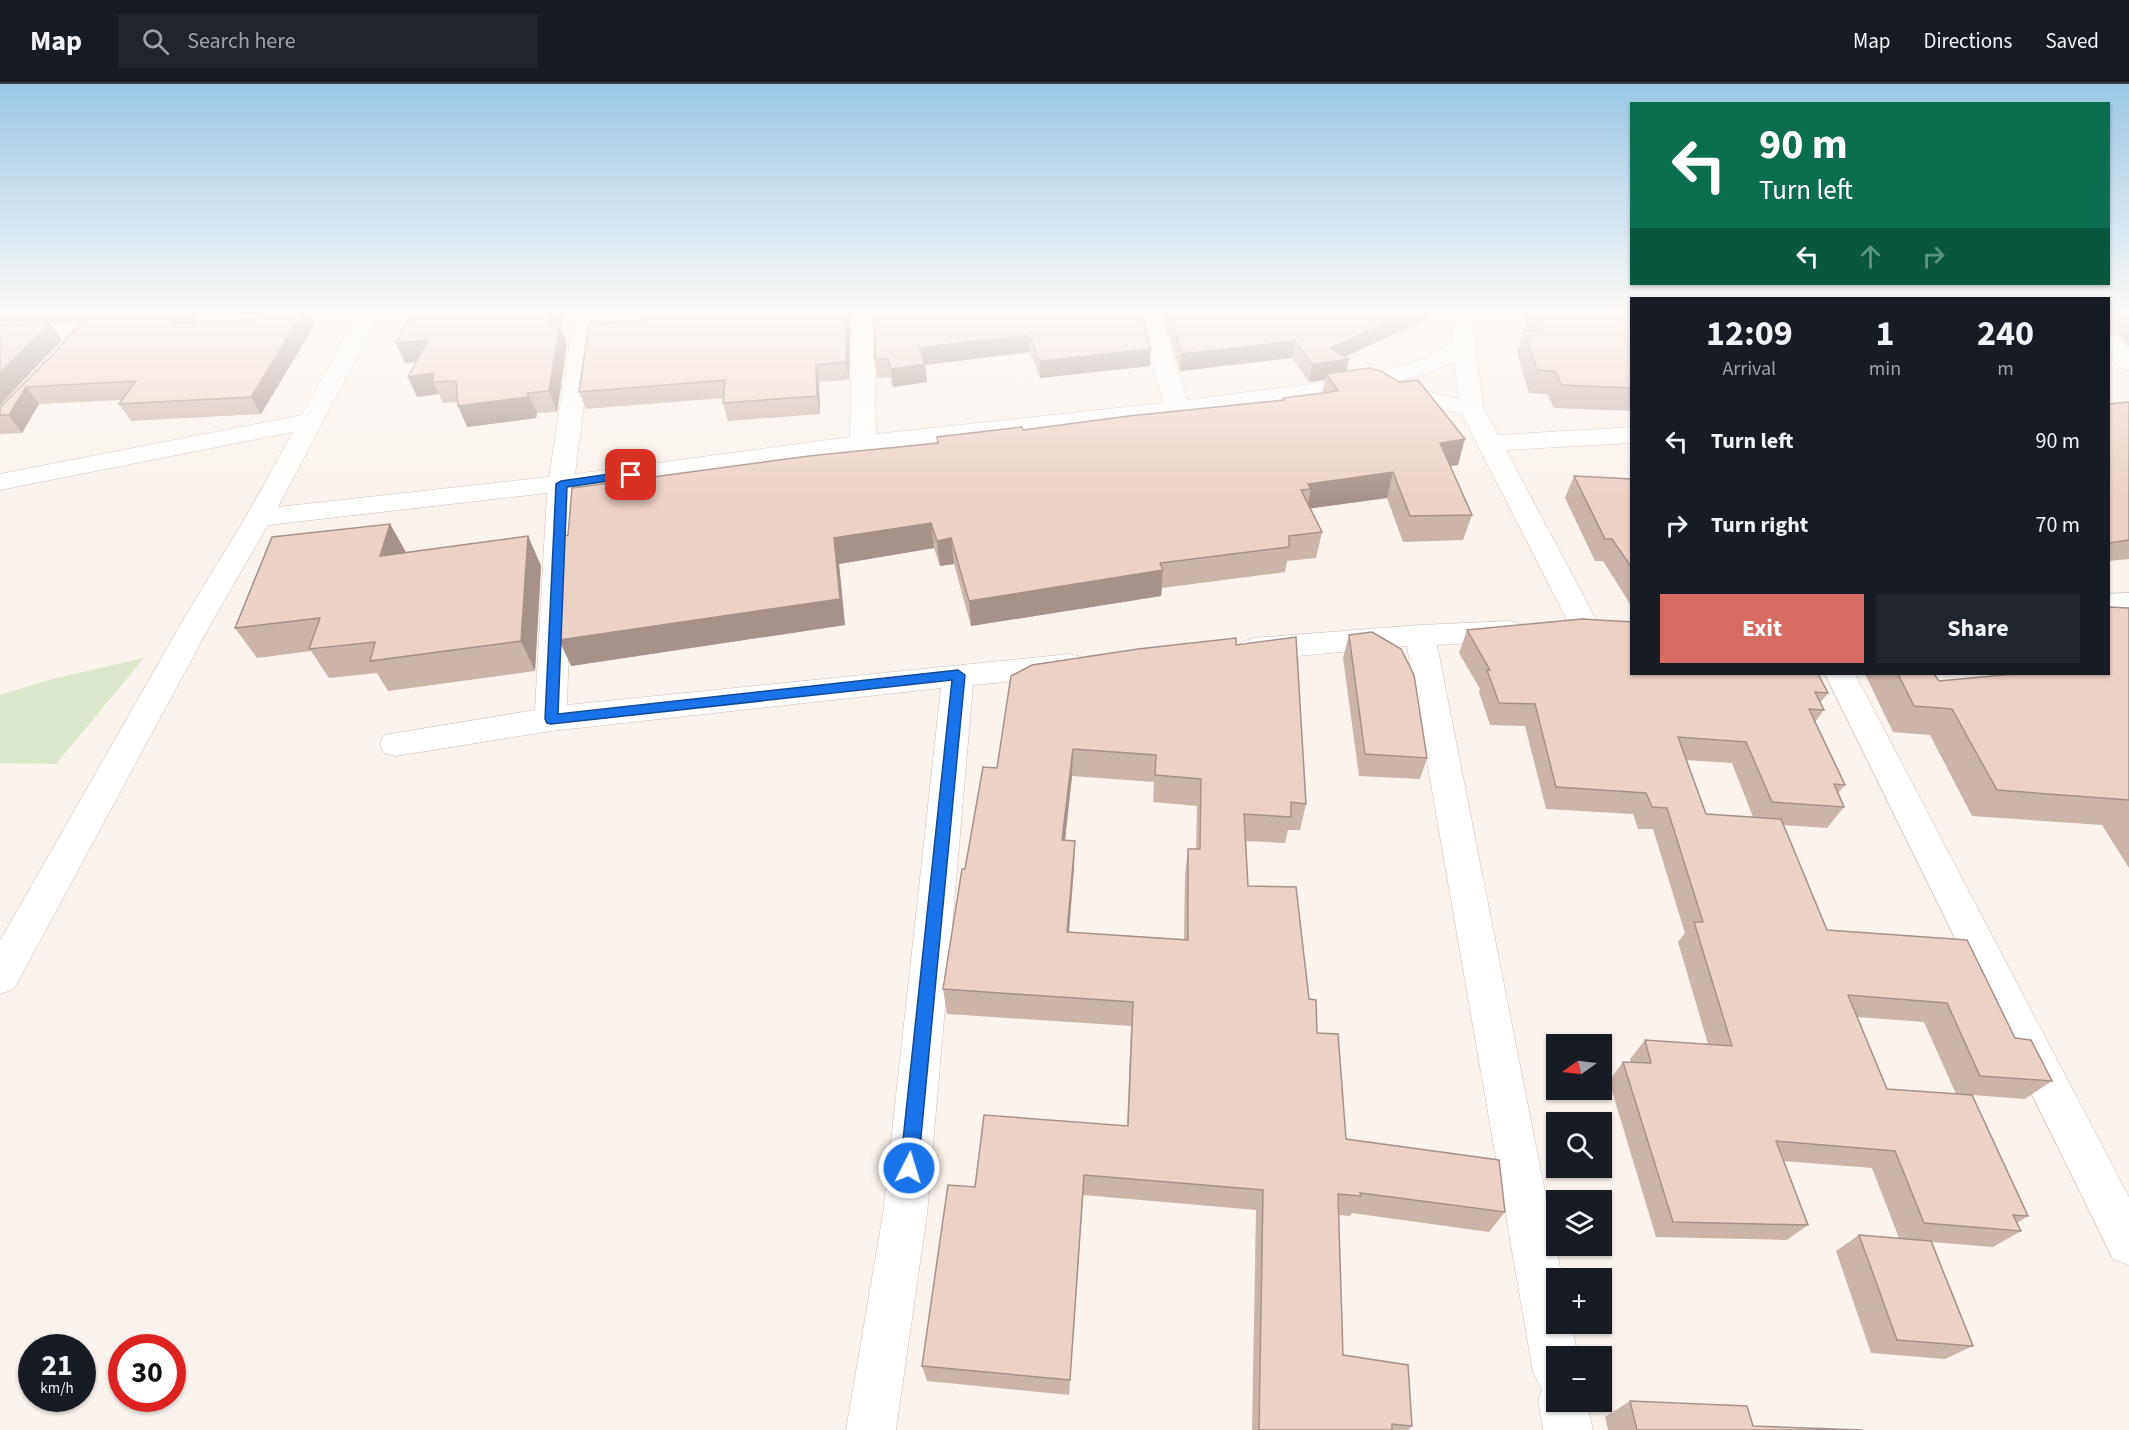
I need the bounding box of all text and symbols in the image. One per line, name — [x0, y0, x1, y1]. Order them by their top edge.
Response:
search box — [118, 14, 538, 68]
text: Map — [30, 21, 82, 61]
icon: search — [139, 25, 172, 58]
text: Search here — [187, 25, 296, 57]
text: Map — [1853, 26, 1891, 56]
text: Directions — [1924, 26, 2012, 56]
text: Saved — [2045, 26, 2099, 56]
text: 90 m — [1759, 115, 1848, 175]
icon: left — [1660, 126, 1738, 204]
text: Turn left — [1759, 171, 1853, 210]
icon: left — [1791, 240, 1824, 273]
icon: ahead — [1854, 240, 1887, 273]
icon: right — [1917, 240, 1950, 273]
text: 12:09 — [1706, 308, 1793, 359]
text: 1 — [1875, 308, 1894, 359]
text: 240 — [1977, 308, 2034, 359]
text: Arrival — [1722, 355, 1776, 383]
text: min — [1869, 355, 1901, 383]
text: m — [1997, 355, 2014, 383]
icon: left — [1660, 425, 1693, 458]
text: Turn left — [1711, 425, 1793, 457]
text: 90 m — [2035, 425, 2080, 457]
pin — [605, 449, 656, 500]
icon: arrive — [614, 458, 647, 491]
icon: right — [1660, 509, 1693, 542]
text: Turn right — [1711, 509, 1808, 541]
text: 70 m — [2035, 509, 2080, 541]
button: Exit — [1660, 594, 1864, 663]
button: Share — [1876, 594, 2080, 663]
north arrow — [1546, 1034, 1612, 1100]
map controls — [1546, 1034, 1612, 1412]
button: search — [1546, 1112, 1612, 1178]
position arrow — [877, 1136, 941, 1200]
button: layers — [1546, 1190, 1612, 1256]
button: + — [1546, 1268, 1612, 1334]
speed limit sign: 30 — [108, 1334, 186, 1412]
text: 21 — [41, 1344, 73, 1387]
button: − — [1546, 1346, 1612, 1412]
text: km/h — [40, 1378, 74, 1399]

